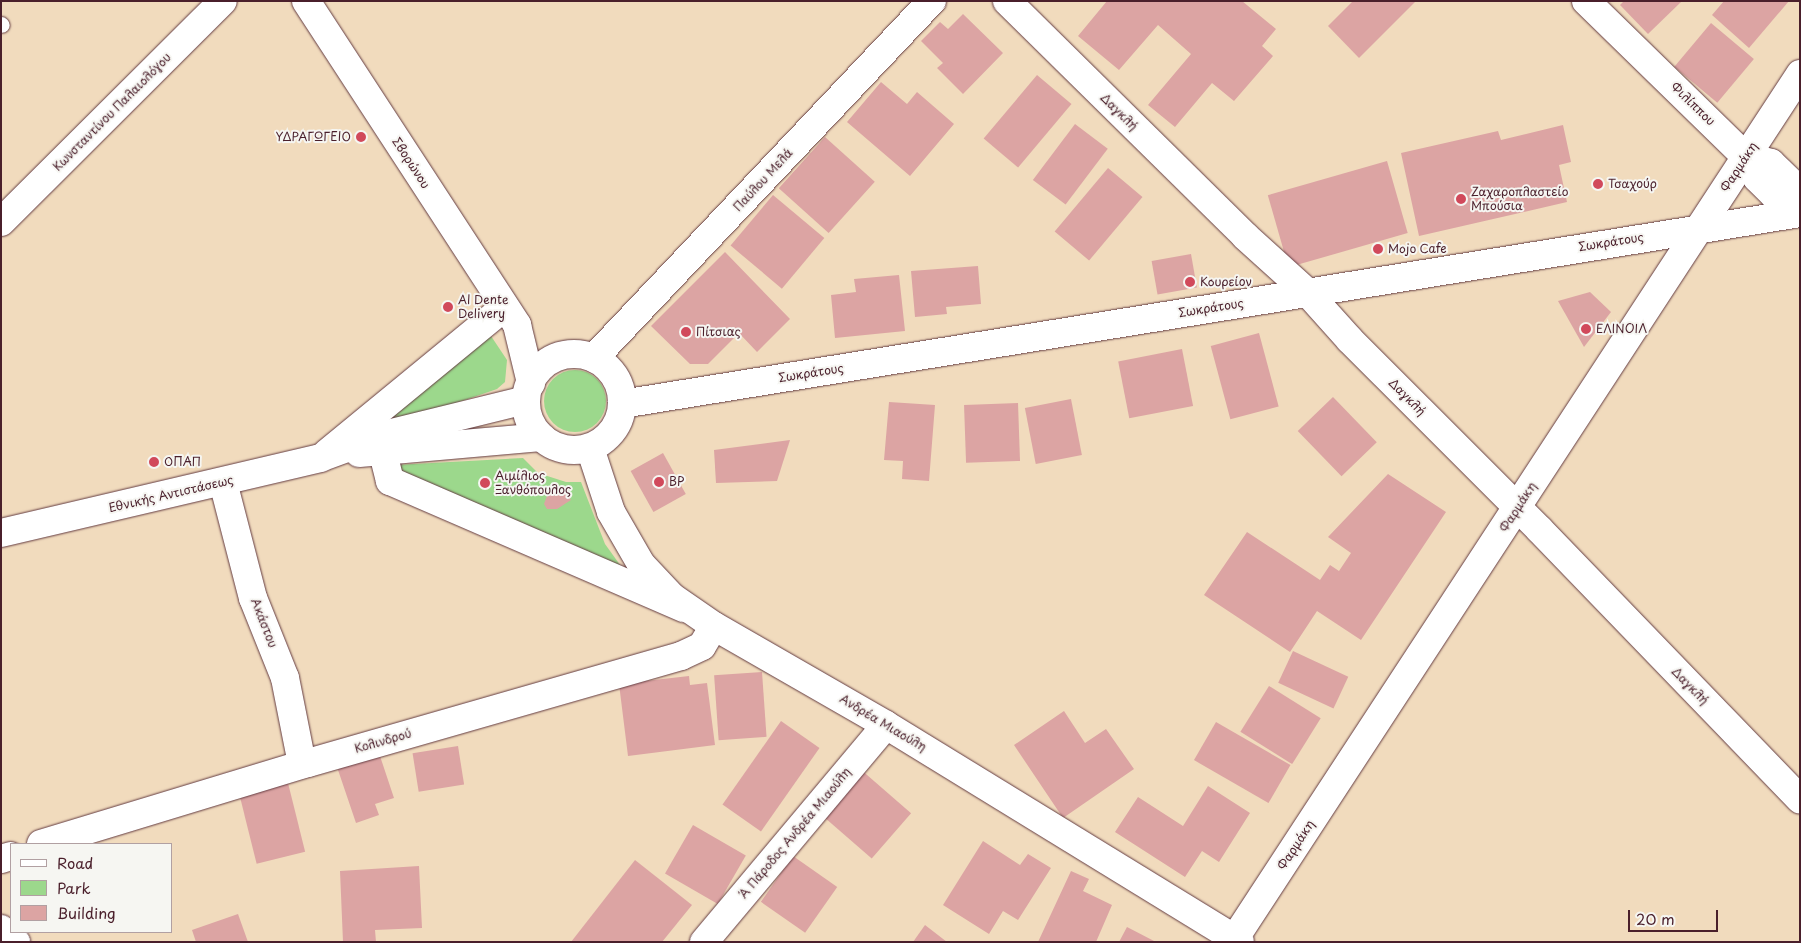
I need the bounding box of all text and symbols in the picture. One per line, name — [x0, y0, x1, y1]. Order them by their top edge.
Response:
street label: Κωνσταντίνου Παλαιολόγου — [50, 50, 174, 174]
street label: Φιλίππου — [1668, 79, 1718, 129]
street label: Δαγκλή — [1097, 90, 1141, 134]
place label: ΥΔΡΑΓΩΓΕΙΟ — [276, 130, 351, 144]
marker: ΥΔΡΑΓΩΓΕΙΟ — [355, 131, 367, 143]
street label: Σβορώνου — [389, 135, 433, 191]
street label: Φαρμάκη — [1718, 139, 1760, 195]
street label: Παύλου Μελά — [730, 146, 796, 214]
place label: Τσαχούρ — [1608, 177, 1657, 191]
marker: Τσαχούρ — [1592, 178, 1604, 190]
place label: Ζαχαροπλαστείο Μπούσια — [1471, 185, 1568, 213]
marker: Ζαχαροπλαστείο Μπούσια — [1455, 193, 1467, 205]
street label: Σωκράτους — [1577, 230, 1645, 254]
place label: Mojo Cafe — [1388, 242, 1447, 256]
marker: Mojo Cafe — [1372, 243, 1384, 255]
place label: Κουρείον — [1200, 275, 1252, 289]
marker: Κουρείον — [1184, 276, 1196, 288]
place label: Al Dente Delivery — [458, 293, 509, 321]
street label: Σωκράτους — [1177, 296, 1245, 320]
marker: Al Dente Delivery — [442, 301, 454, 313]
place label: ΕΛΙΝΟΙΛ — [1596, 322, 1647, 336]
marker: ΕΛΙΝΟΙΛ — [1580, 323, 1592, 335]
place label: Πίτσιας — [696, 325, 741, 339]
marker: Πίτσιας — [680, 326, 692, 338]
street label: Σωκράτους — [777, 361, 845, 385]
street label: Δαγκλή — [1385, 375, 1429, 419]
place label: ΟΠΑΠ — [164, 455, 201, 469]
marker: ΟΠΑΠ — [148, 456, 160, 468]
place label: Αιμίλιος Ξανθόπουλος — [495, 469, 571, 497]
street label: Εθνικής Αντιστάσεως — [107, 473, 235, 515]
place label: BP — [669, 475, 684, 489]
marker: BP — [653, 476, 665, 488]
marker: Αιμίλιος Ξανθόπουλος — [479, 477, 491, 489]
street label: Φαρμάκη — [1497, 479, 1539, 535]
street label: Ακάστου — [248, 596, 280, 650]
street label: Δαγκλή — [1669, 664, 1711, 708]
street label: Ανδρέα Μιαούλη — [837, 691, 929, 755]
street label: Κολινδρού — [353, 726, 413, 756]
street label: Α΄ Πάροδος Ανδρέα Μιαούλη — [736, 765, 854, 901]
street label: Φαρμάκη — [1275, 817, 1317, 873]
legend — [10, 843, 172, 933]
text: Road — [57, 851, 93, 874]
text: Park — [57, 876, 91, 899]
scale bar — [1631, 900, 1721, 932]
text: Building — [57, 901, 116, 924]
text: 20 m — [1636, 907, 1675, 930]

